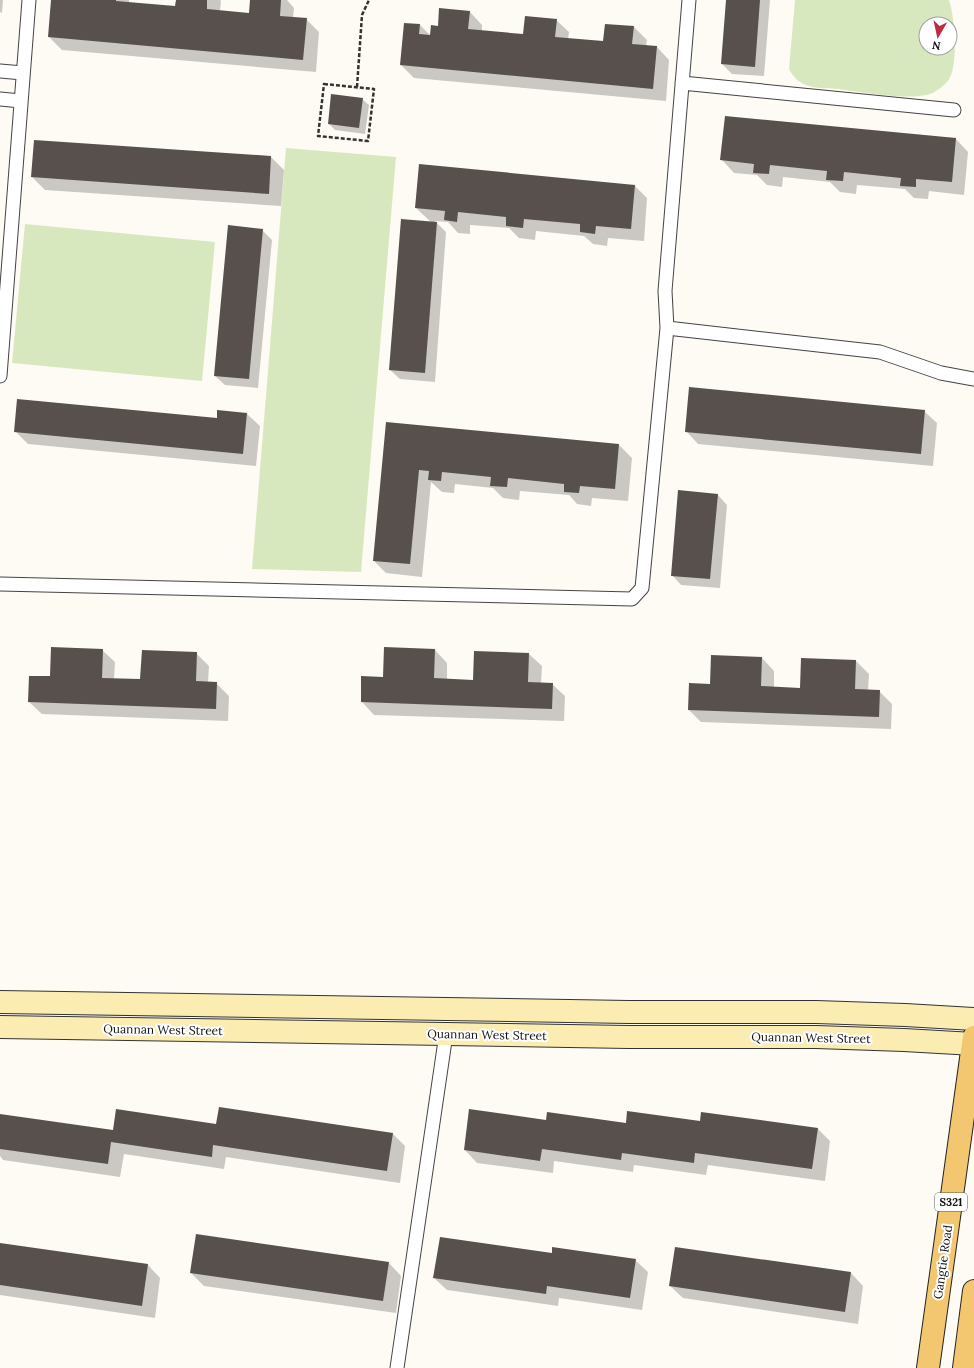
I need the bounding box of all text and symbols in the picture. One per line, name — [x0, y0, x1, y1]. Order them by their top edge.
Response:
north arrow — [918, 16, 958, 56]
text: N — [931, 38, 942, 53]
street label: Quannan West Street — [103, 1021, 223, 1038]
street label: Quannan West Street — [427, 1026, 547, 1043]
street label: Quannan West Street — [751, 1029, 871, 1046]
road number: S321 — [935, 1193, 967, 1211]
street label: Gangtie Road — [930, 1224, 955, 1300]

